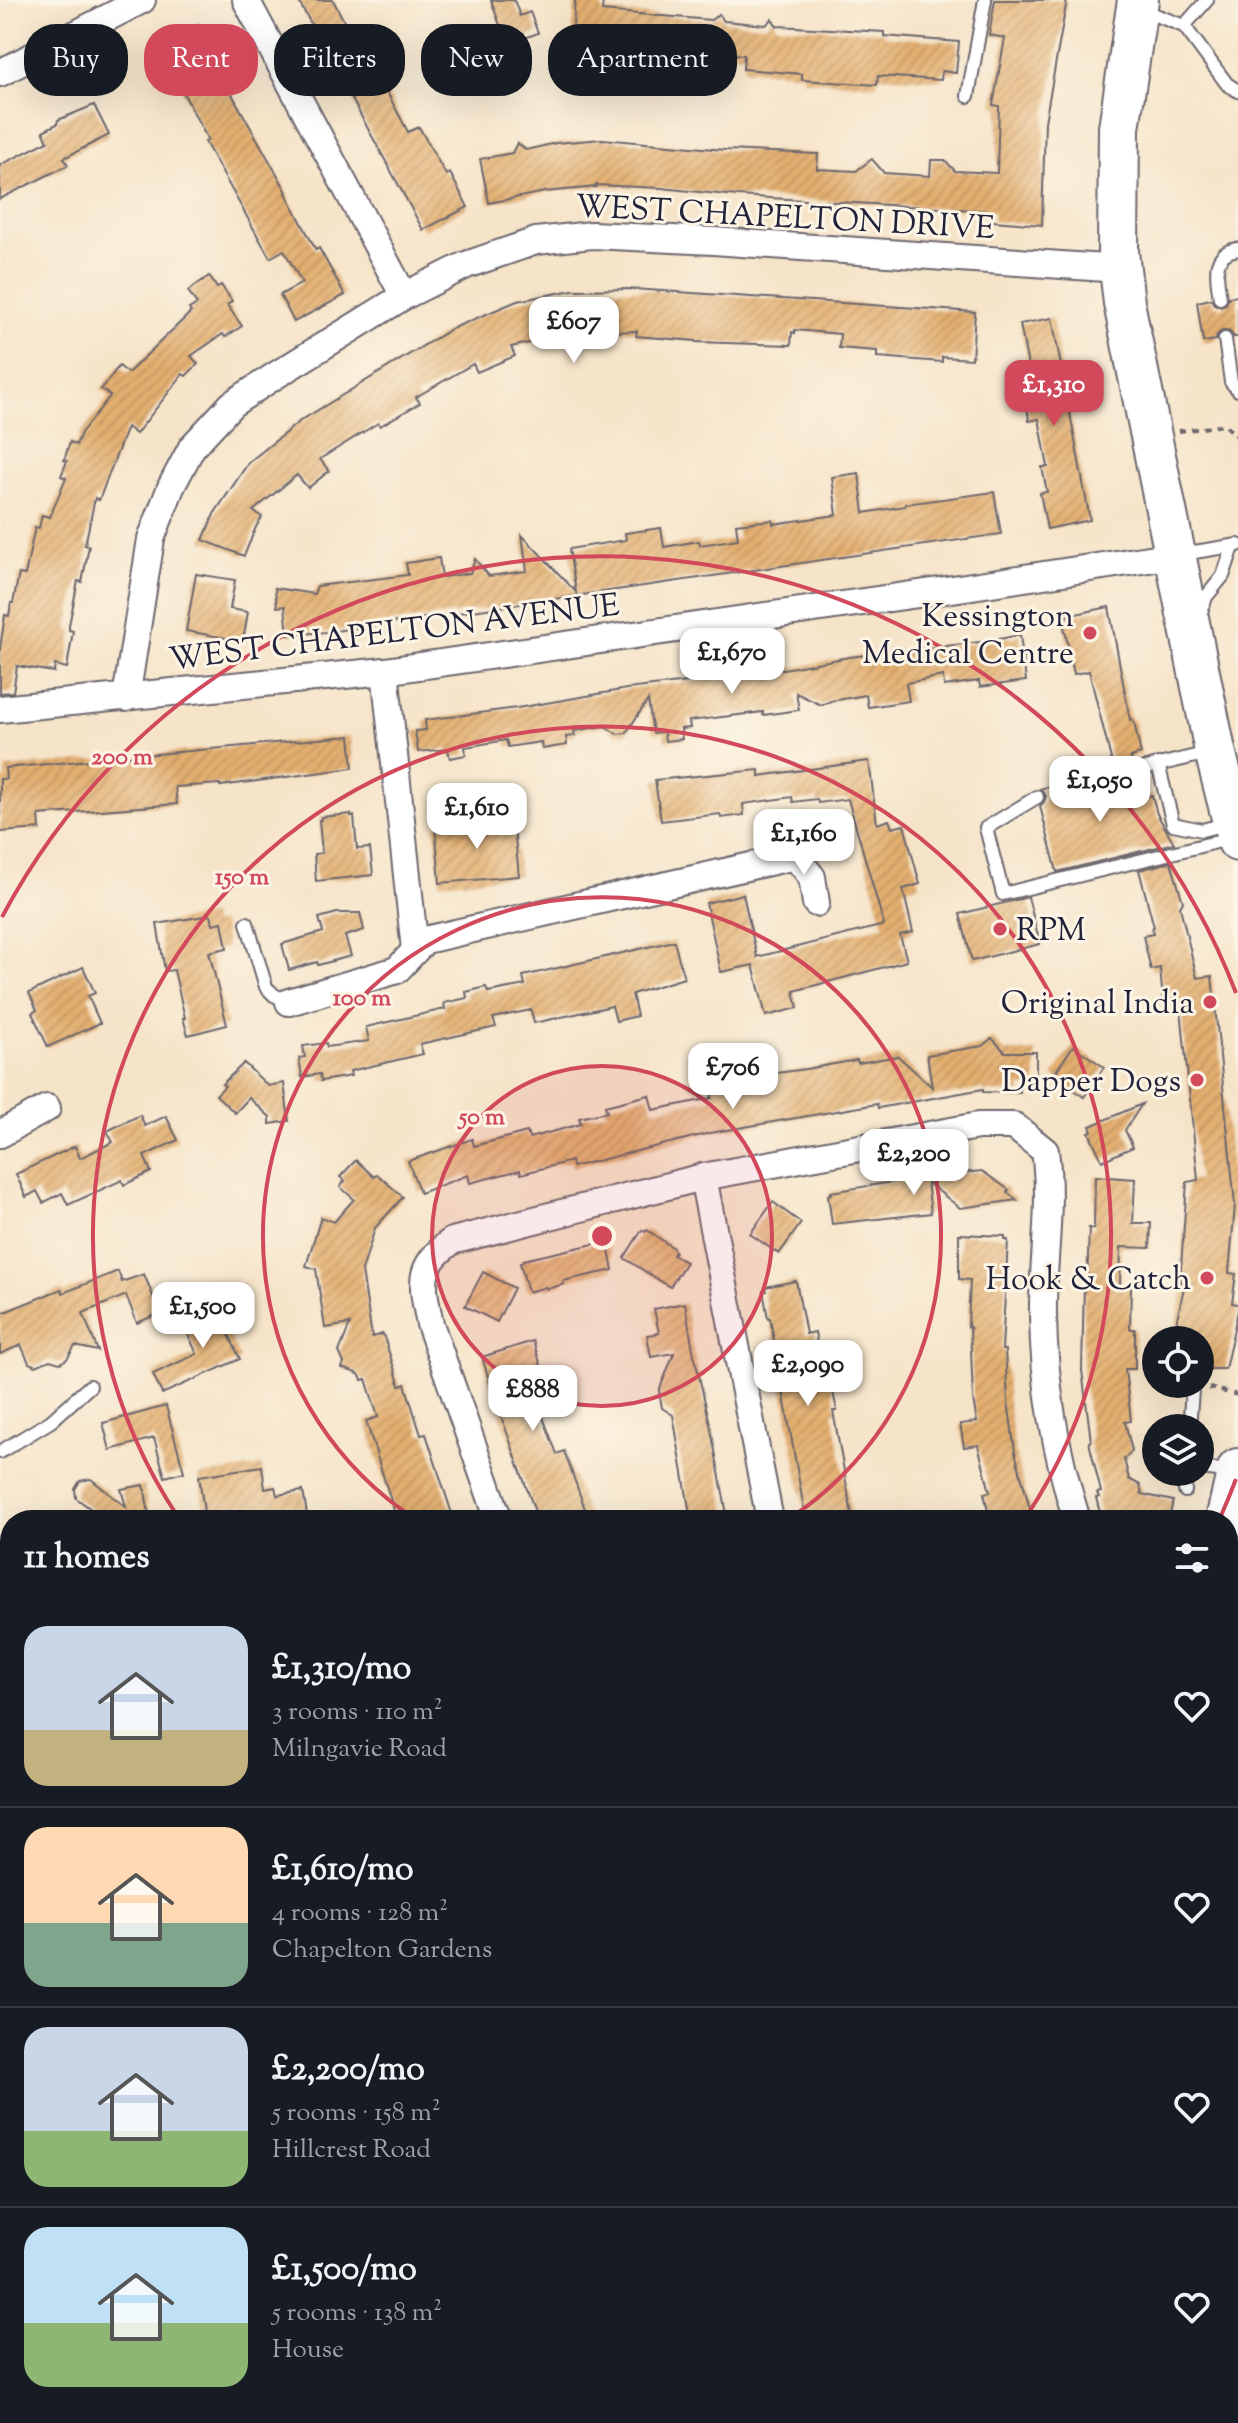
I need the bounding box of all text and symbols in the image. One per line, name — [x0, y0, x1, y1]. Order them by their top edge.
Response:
chip: Buy — [24, 24, 128, 96]
chip: Rent — [144, 24, 258, 96]
chip: Filters — [274, 24, 405, 96]
chip: New — [421, 24, 532, 96]
chip: Apartment — [548, 24, 737, 96]
street label: WEST CHAPELTON DRIVE — [574, 185, 996, 253]
pin: £607 — [527, 297, 621, 365]
text: £607 — [547, 304, 601, 341]
pin: £1,310 — [989, 360, 1119, 428]
text: £1,310 — [1023, 367, 1085, 404]
street label: WEST CHAPELTON AVENUE — [167, 584, 622, 684]
place label: Kessington Medical Centre — [862, 595, 1074, 678]
marker: Kessington Medical Centre — [1081, 624, 1099, 642]
pin: £1,670 — [667, 628, 797, 696]
text: £1,670 — [698, 635, 766, 672]
text: 200 m — [91, 741, 153, 775]
pin: £1,050 — [1035, 756, 1165, 824]
text: £1,050 — [1067, 763, 1133, 800]
pin: £1,610 — [412, 783, 542, 851]
text: £1,610 — [445, 790, 509, 827]
pin: £1,160 — [739, 809, 869, 877]
text: £1,160 — [771, 816, 837, 853]
text: 150 m — [215, 861, 269, 895]
place label: RPM — [1016, 909, 1086, 955]
marker: RPM — [991, 920, 1009, 938]
text: 100 m — [333, 982, 391, 1016]
place label: Original India — [1001, 982, 1194, 1028]
marker: Original India — [1201, 993, 1219, 1011]
pin: £706 — [686, 1043, 780, 1111]
text: £706 — [706, 1050, 760, 1087]
place label: Dapper Dogs — [1001, 1060, 1181, 1106]
marker: Dapper Dogs — [1188, 1071, 1206, 1089]
text: 50 m — [457, 1101, 505, 1135]
pin: £2,200 — [849, 1129, 979, 1197]
text: £2,200 — [878, 1136, 950, 1173]
centre of rings — [588, 1222, 616, 1250]
place label: Hook & Catch — [986, 1258, 1191, 1304]
marker: Hook & Catch — [1198, 1269, 1216, 1287]
pin: £1,500 — [138, 1282, 268, 1350]
text: £1,500 — [170, 1289, 236, 1326]
map controls — [1142, 1326, 1214, 1486]
button: locate — [1142, 1326, 1214, 1398]
pin: £2,090 — [743, 1340, 873, 1408]
text: £2,090 — [772, 1347, 844, 1384]
pin: £888 — [486, 1365, 580, 1433]
text: £888 — [506, 1372, 560, 1409]
button: layers — [1142, 1414, 1214, 1486]
text: 11 homes — [24, 1534, 150, 1583]
icon: filters — [1170, 1536, 1214, 1580]
text: £1,310/mo — [272, 1645, 411, 1694]
icon: home — [88, 1658, 184, 1754]
icon: heart — [1170, 1684, 1214, 1728]
text: 3 rooms · 110 m² — [272, 1694, 443, 1731]
text: Milngavie Road — [272, 1731, 447, 1768]
text: £1,610/mo — [272, 1846, 414, 1895]
icon: home — [88, 1859, 184, 1955]
icon: heart — [1170, 1885, 1214, 1929]
text: 4 rooms · 128 m² — [272, 1895, 448, 1932]
text: Chapelton Gardens — [272, 1932, 492, 1969]
text: £2,200/mo — [272, 2046, 425, 2095]
icon: home — [88, 2059, 184, 2155]
icon: heart — [1170, 2085, 1214, 2129]
text: 5 rooms · 158 m² — [272, 2095, 441, 2132]
text: Hillcrest Road — [272, 2132, 431, 2169]
text: £1,500/mo — [272, 2246, 417, 2295]
icon: home — [88, 2259, 184, 2355]
icon: heart — [1170, 2285, 1214, 2329]
text: 5 rooms · 138 m² — [272, 2295, 442, 2332]
text: House — [272, 2332, 344, 2369]

